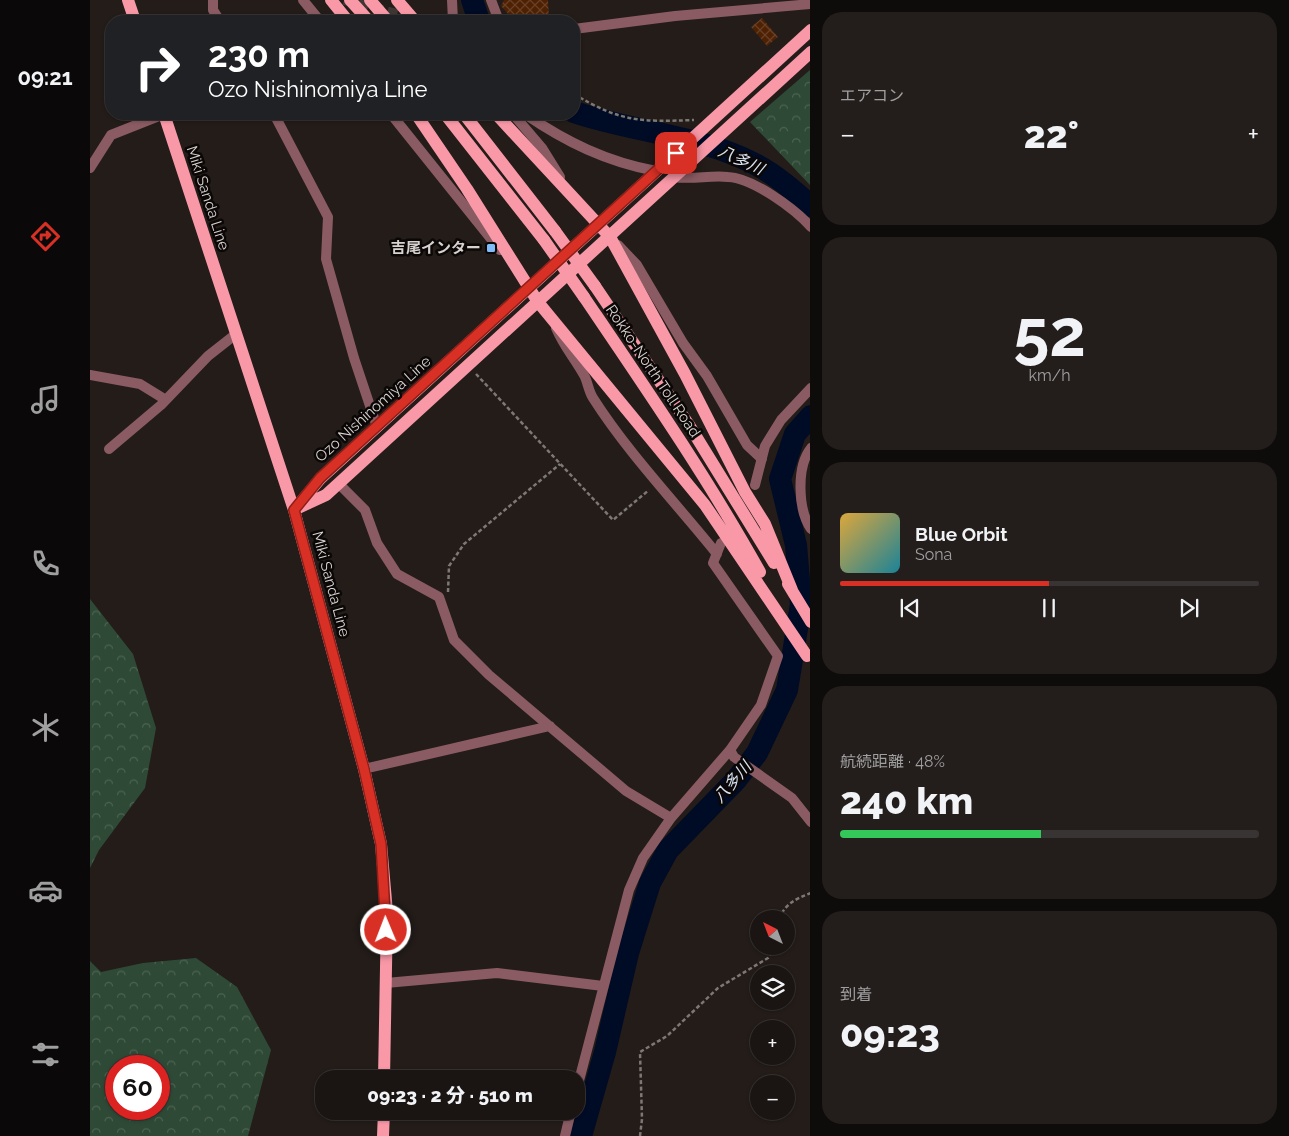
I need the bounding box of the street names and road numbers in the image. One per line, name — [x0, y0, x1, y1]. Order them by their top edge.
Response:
street label: Miki Sanda Line — [183, 144, 233, 253]
street label: Rokko-North Toll Road — [602, 301, 704, 441]
street label: Ozo Nishinomiya Line — [311, 352, 435, 466]
street label: Miki Sanda Line — [308, 529, 354, 639]

